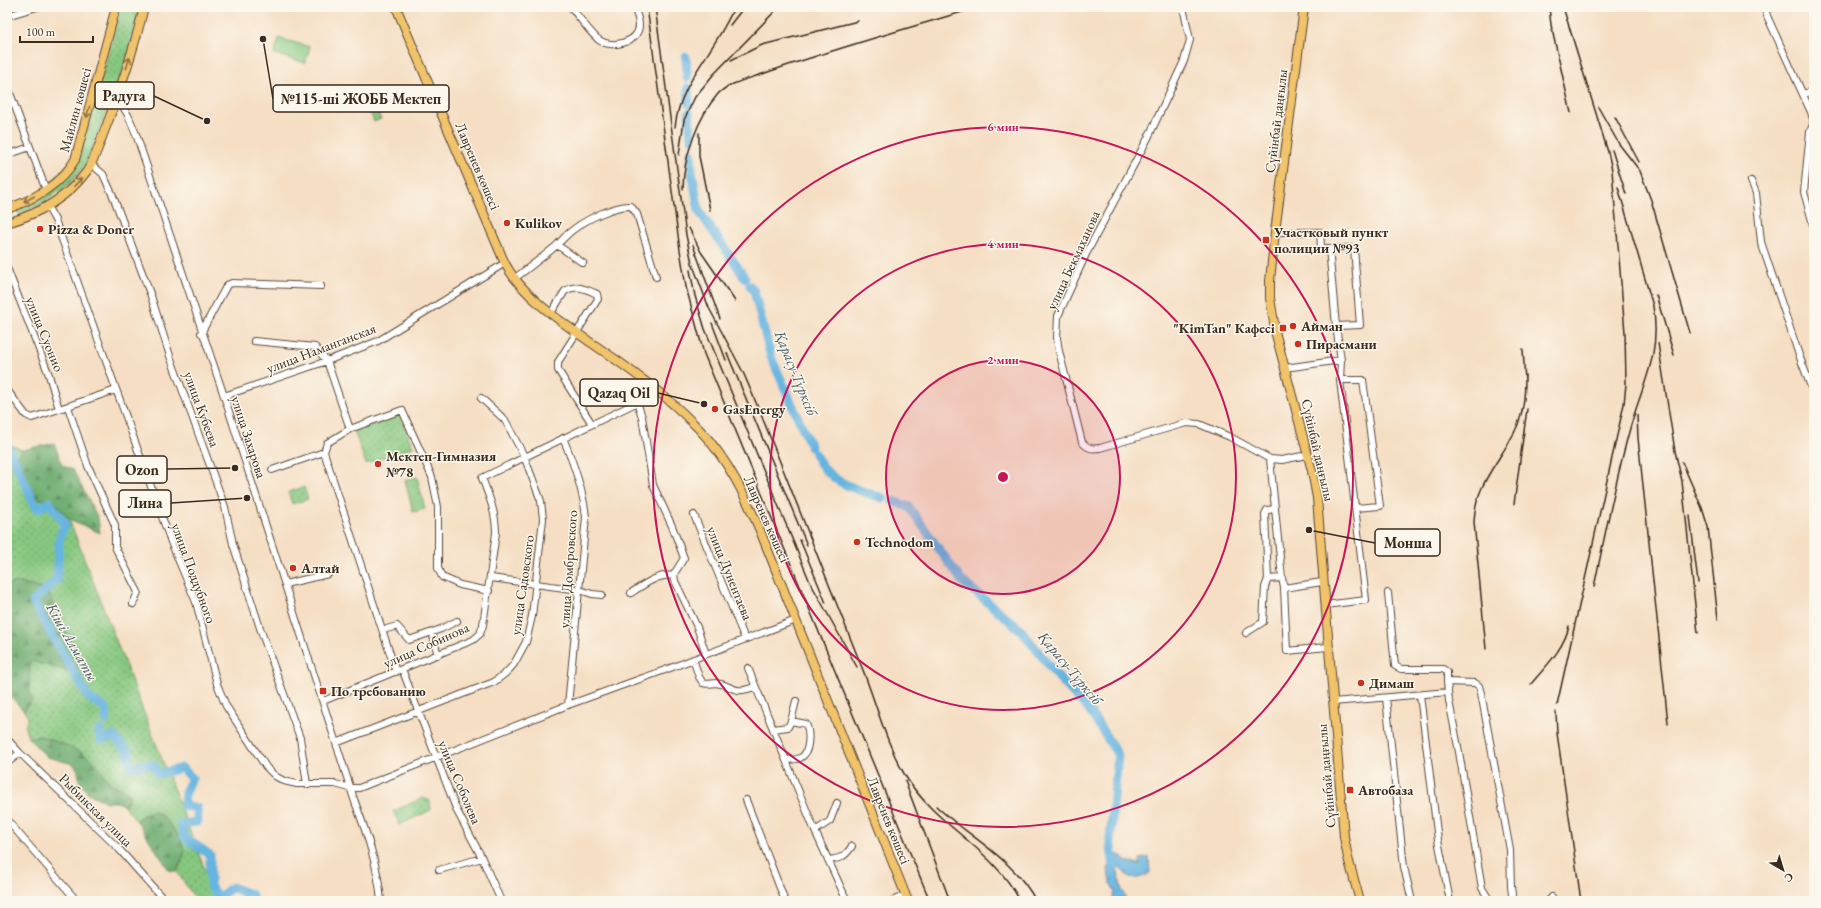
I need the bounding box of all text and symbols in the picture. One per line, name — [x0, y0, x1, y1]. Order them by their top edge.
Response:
scale bar — [20, 18, 93, 44]
text: 100 m — [26, 24, 56, 40]
one-way arrow — [125, 57, 132, 70]
street label: Майлин көшесі — [55, 65, 95, 154]
street label: Сүйінбай даңғылы — [1261, 68, 1291, 174]
callout: Радуга — [95, 82, 154, 109]
callout: №115-ші ЖОББ Мектеп — [273, 85, 449, 112]
text: Радуга — [103, 86, 146, 105]
text: №115-ші ЖОББ Мектеп — [281, 89, 442, 108]
one-way arrow — [84, 106, 91, 119]
text: 6 мин — [987, 119, 1019, 135]
street label: Лавренев көшесі — [452, 120, 505, 213]
one-way arrow — [73, 176, 82, 187]
one-way arrow — [23, 196, 35, 203]
street label: улица Бекмаханова — [1042, 207, 1104, 312]
place label: Kulikov — [515, 214, 562, 232]
marker: Kulikov — [502, 218, 512, 228]
place label: Pizza & Doner — [48, 220, 134, 238]
place label: Участковый пункт полиции №93 — [1273, 223, 1389, 257]
marker: Pizza & Doner — [35, 224, 45, 234]
marker: Участковый пункт полиции №93 — [1261, 235, 1271, 245]
text: 4 мин — [987, 236, 1019, 252]
street label: улица Суонио — [22, 294, 68, 374]
place label: Айман — [1300, 317, 1343, 335]
street label: улица Наманганская — [264, 319, 378, 377]
place label: "KimTan" Кафесі — [1173, 319, 1275, 337]
marker: Айман — [1288, 321, 1298, 331]
marker: "KimTan" Кафесі — [1278, 323, 1288, 333]
water label: Қарасу-Түрксіб — [770, 327, 823, 420]
place label: Пирасмани — [1306, 335, 1377, 353]
marker: Пирасмани — [1293, 339, 1303, 349]
text: 2 мин — [987, 352, 1019, 368]
street label: улица Кубеева — [180, 369, 224, 450]
callout: Qazaq Oil — [580, 379, 658, 406]
text: Qazaq Oil — [588, 383, 651, 402]
street label: улица Захарова — [227, 394, 271, 481]
street label: Сүйінбай даңғылы — [1297, 397, 1339, 503]
place label: GasEnergy — [723, 400, 786, 418]
marker: GasEnergy — [710, 404, 720, 414]
place label: Мектеп-Гимназия №78 — [386, 447, 497, 481]
callout: Ozon — [117, 456, 167, 483]
marker: Мектеп-Гимназия №78 — [373, 459, 383, 469]
text: Ozon — [125, 460, 160, 479]
centre of rings — [996, 470, 1010, 484]
street label: Лавренев көшесі — [740, 473, 794, 566]
callout: Лина — [119, 490, 171, 517]
text: Лина — [127, 493, 163, 512]
street label: улица Домбровского — [555, 509, 581, 629]
street label: улица Поддубного — [168, 520, 220, 626]
street label: улица Дунентаева — [703, 523, 757, 623]
callout: Монша — [1375, 529, 1440, 556]
place label: Technodom — [865, 533, 934, 551]
text: Монша — [1384, 533, 1433, 552]
street label: улица Садовского — [506, 534, 538, 636]
marker: Technodom — [852, 537, 862, 547]
place label: Алтай — [300, 559, 339, 577]
marker: Алтай — [288, 563, 298, 573]
water label: Кіші Алматы — [42, 598, 103, 684]
street label: улица Собинова — [380, 618, 472, 672]
water label: Қарасу-Түрксіб — [1034, 626, 1108, 710]
place label: Димаш — [1369, 674, 1415, 692]
marker: Димаш — [1356, 678, 1366, 688]
place label: По требованию — [331, 682, 426, 700]
marker: По требованию — [318, 686, 328, 696]
street label: Сүйінбай даңғылы — [1312, 723, 1340, 829]
street label: улица Соболева — [434, 737, 486, 827]
street label: Рыбинская улица — [55, 769, 137, 851]
street label: Лавренев көшесі — [863, 773, 915, 867]
place label: Автобаза — [1357, 781, 1414, 799]
marker: Автобаза — [1345, 785, 1355, 795]
north arrow — [1763, 850, 1803, 890]
text: С — [1782, 870, 1797, 886]

